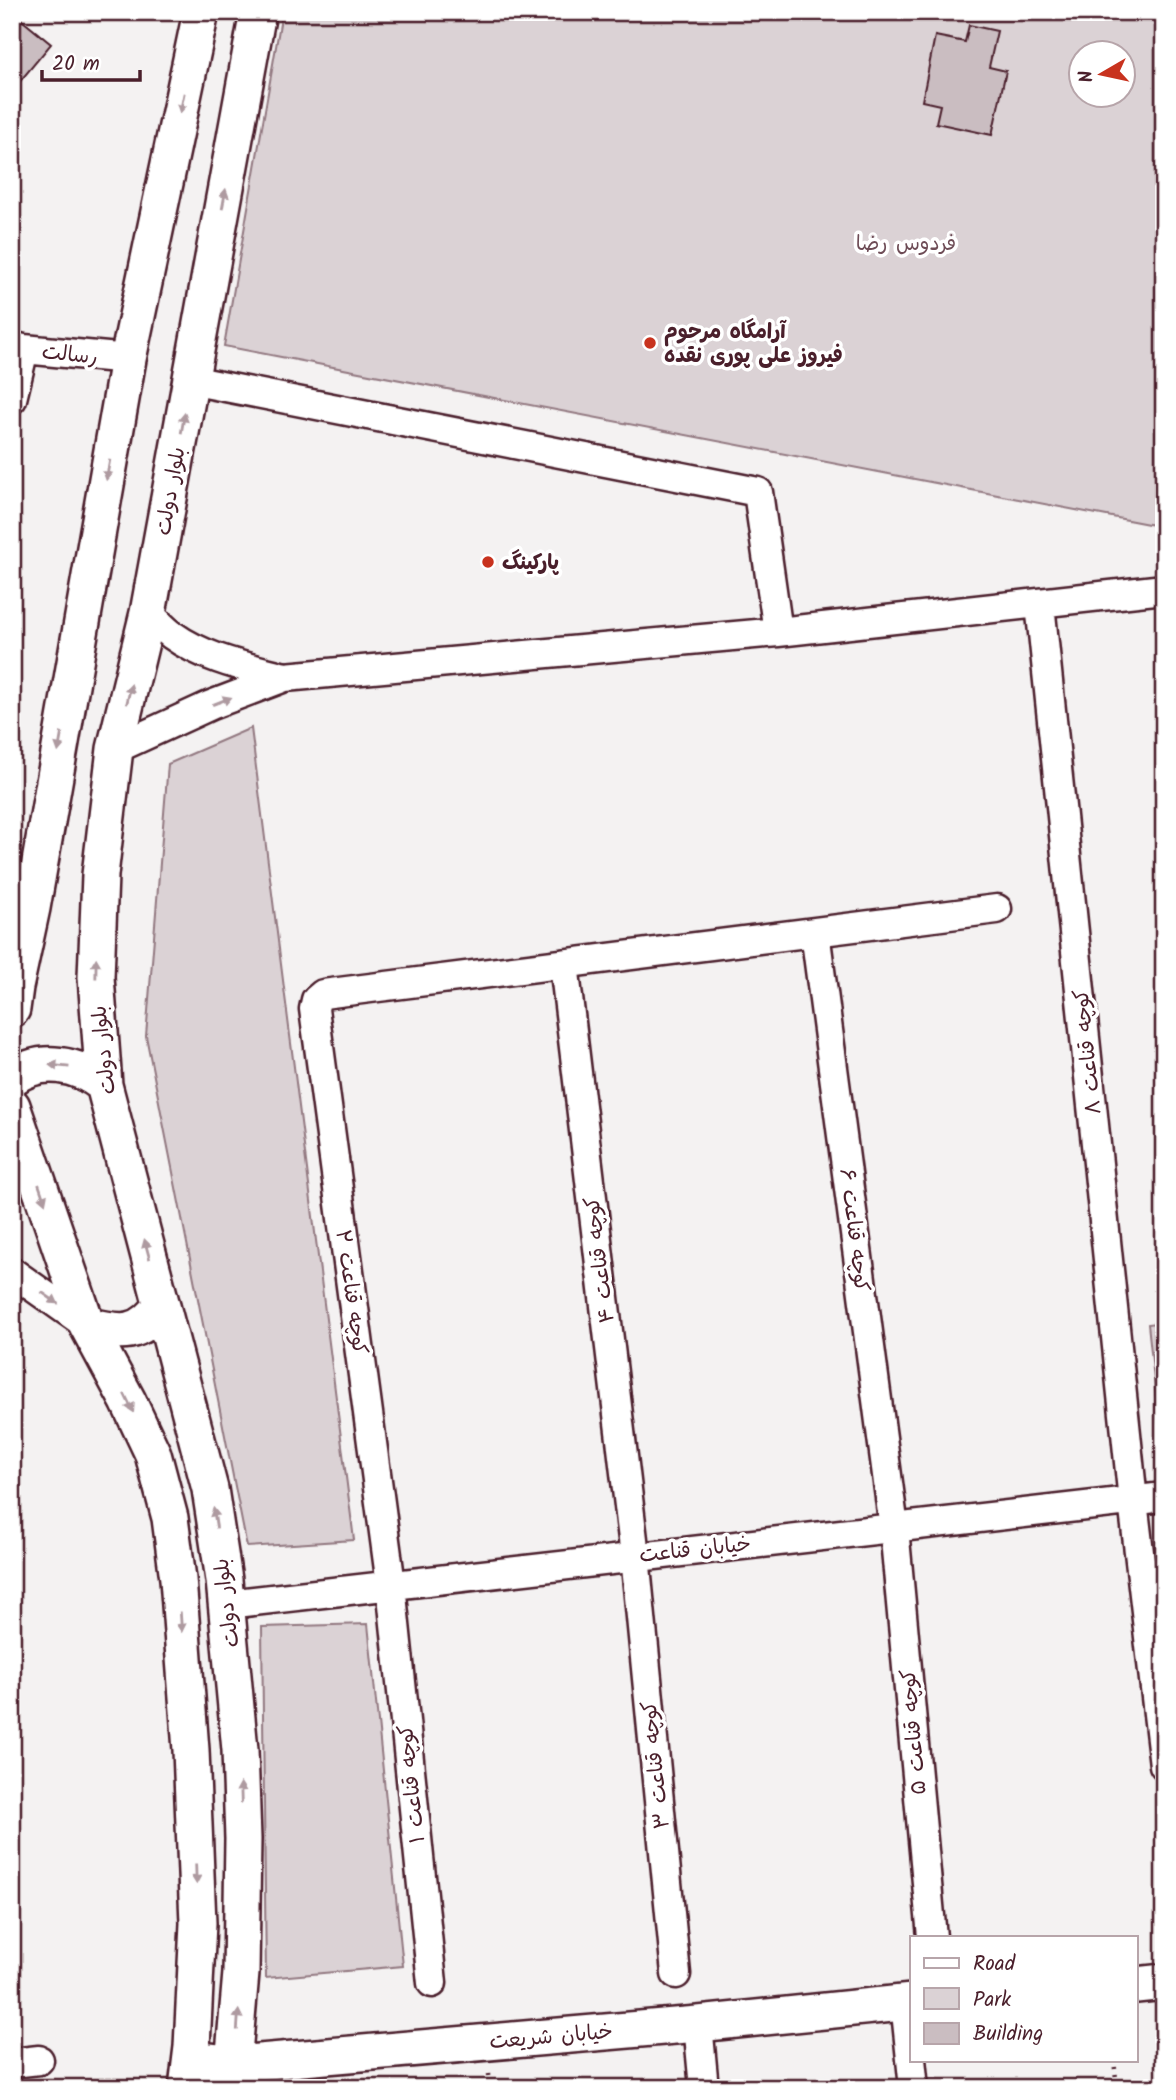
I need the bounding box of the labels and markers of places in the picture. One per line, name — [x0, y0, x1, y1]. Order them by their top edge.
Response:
place label: آرامگاه مرحوم فیروز علی پوری نقده — [664, 316, 843, 373]
marker: آرامگاه مرحوم فیروز علی پوری نقده — [642, 335, 658, 351]
place label: پارکینگ — [502, 547, 559, 580]
marker: پارکینگ — [480, 554, 496, 570]

